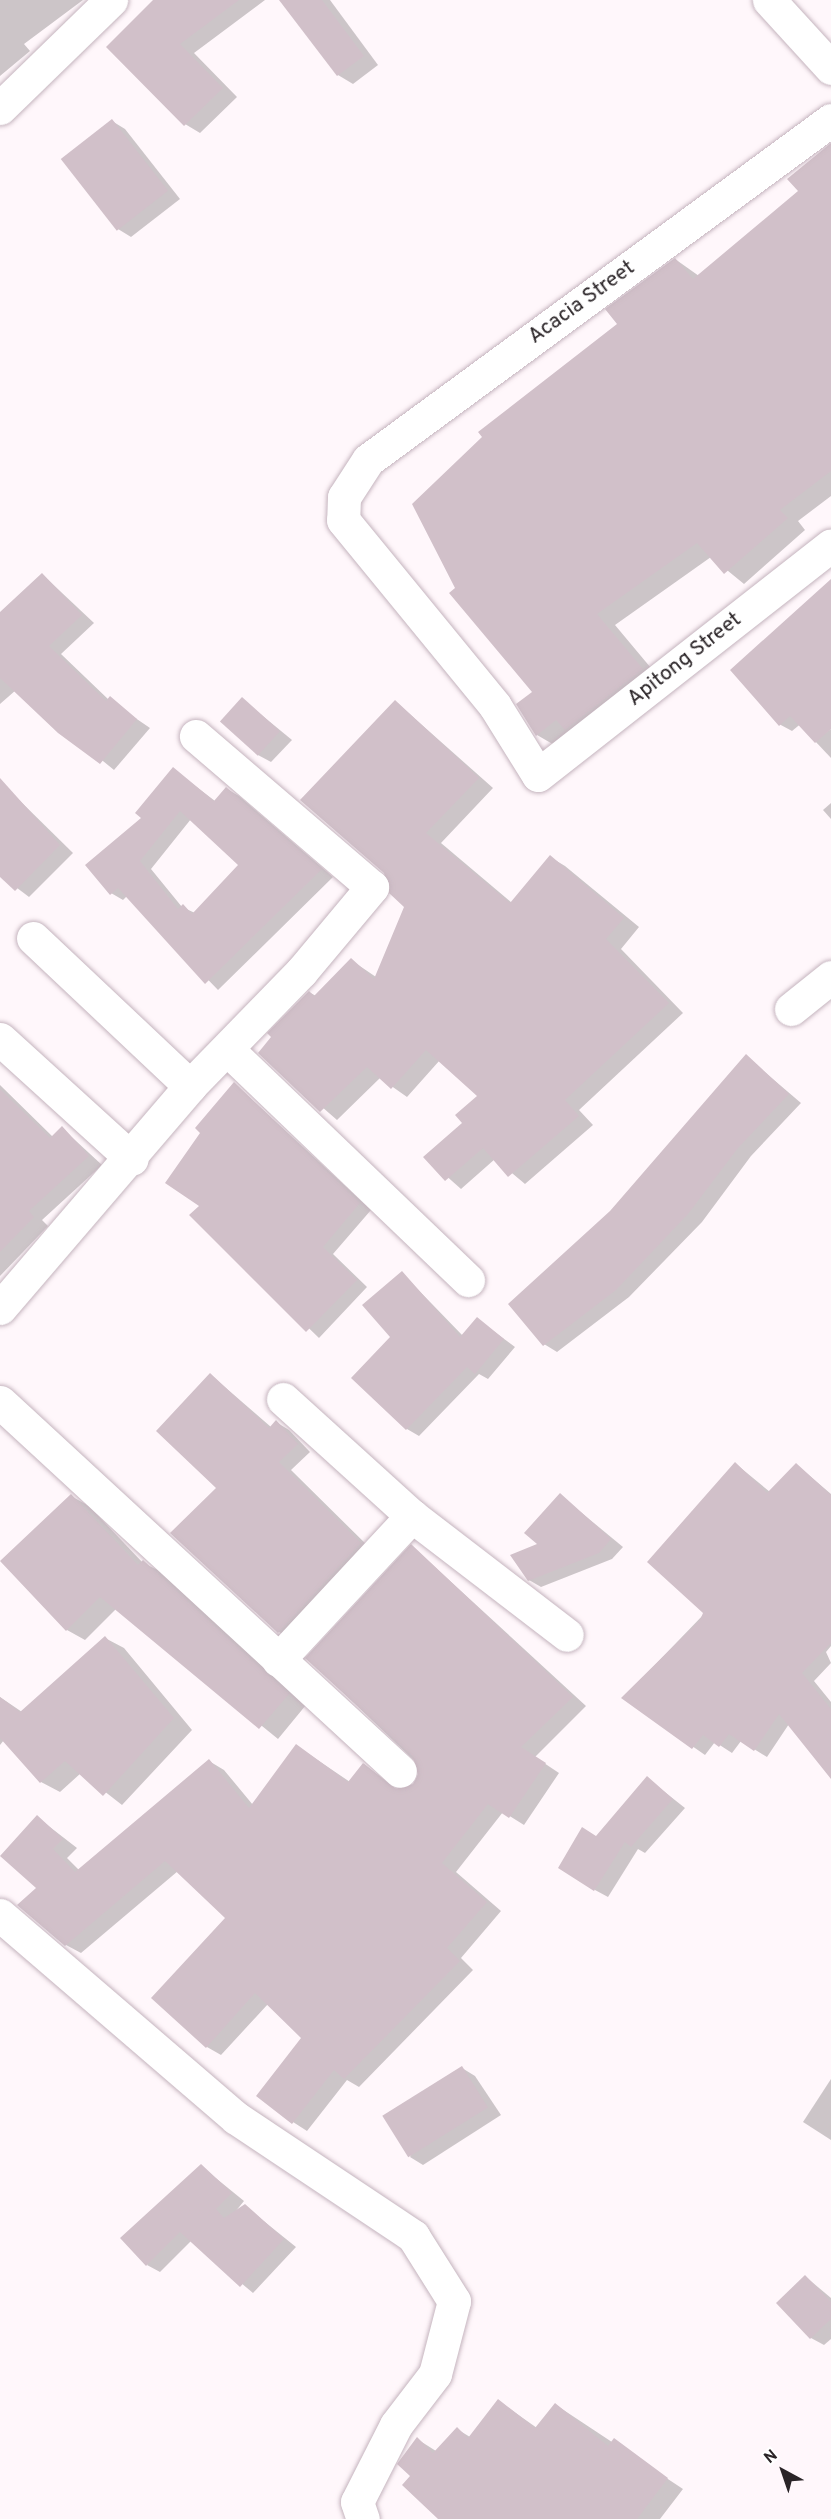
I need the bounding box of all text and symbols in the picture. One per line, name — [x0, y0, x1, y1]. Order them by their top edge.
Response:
street label: Acacia Street — [524, 256, 640, 350]
street label: Apitong Street — [623, 608, 747, 712]
north arrow — [753, 2441, 813, 2501]
text: N — [761, 2446, 782, 2469]

